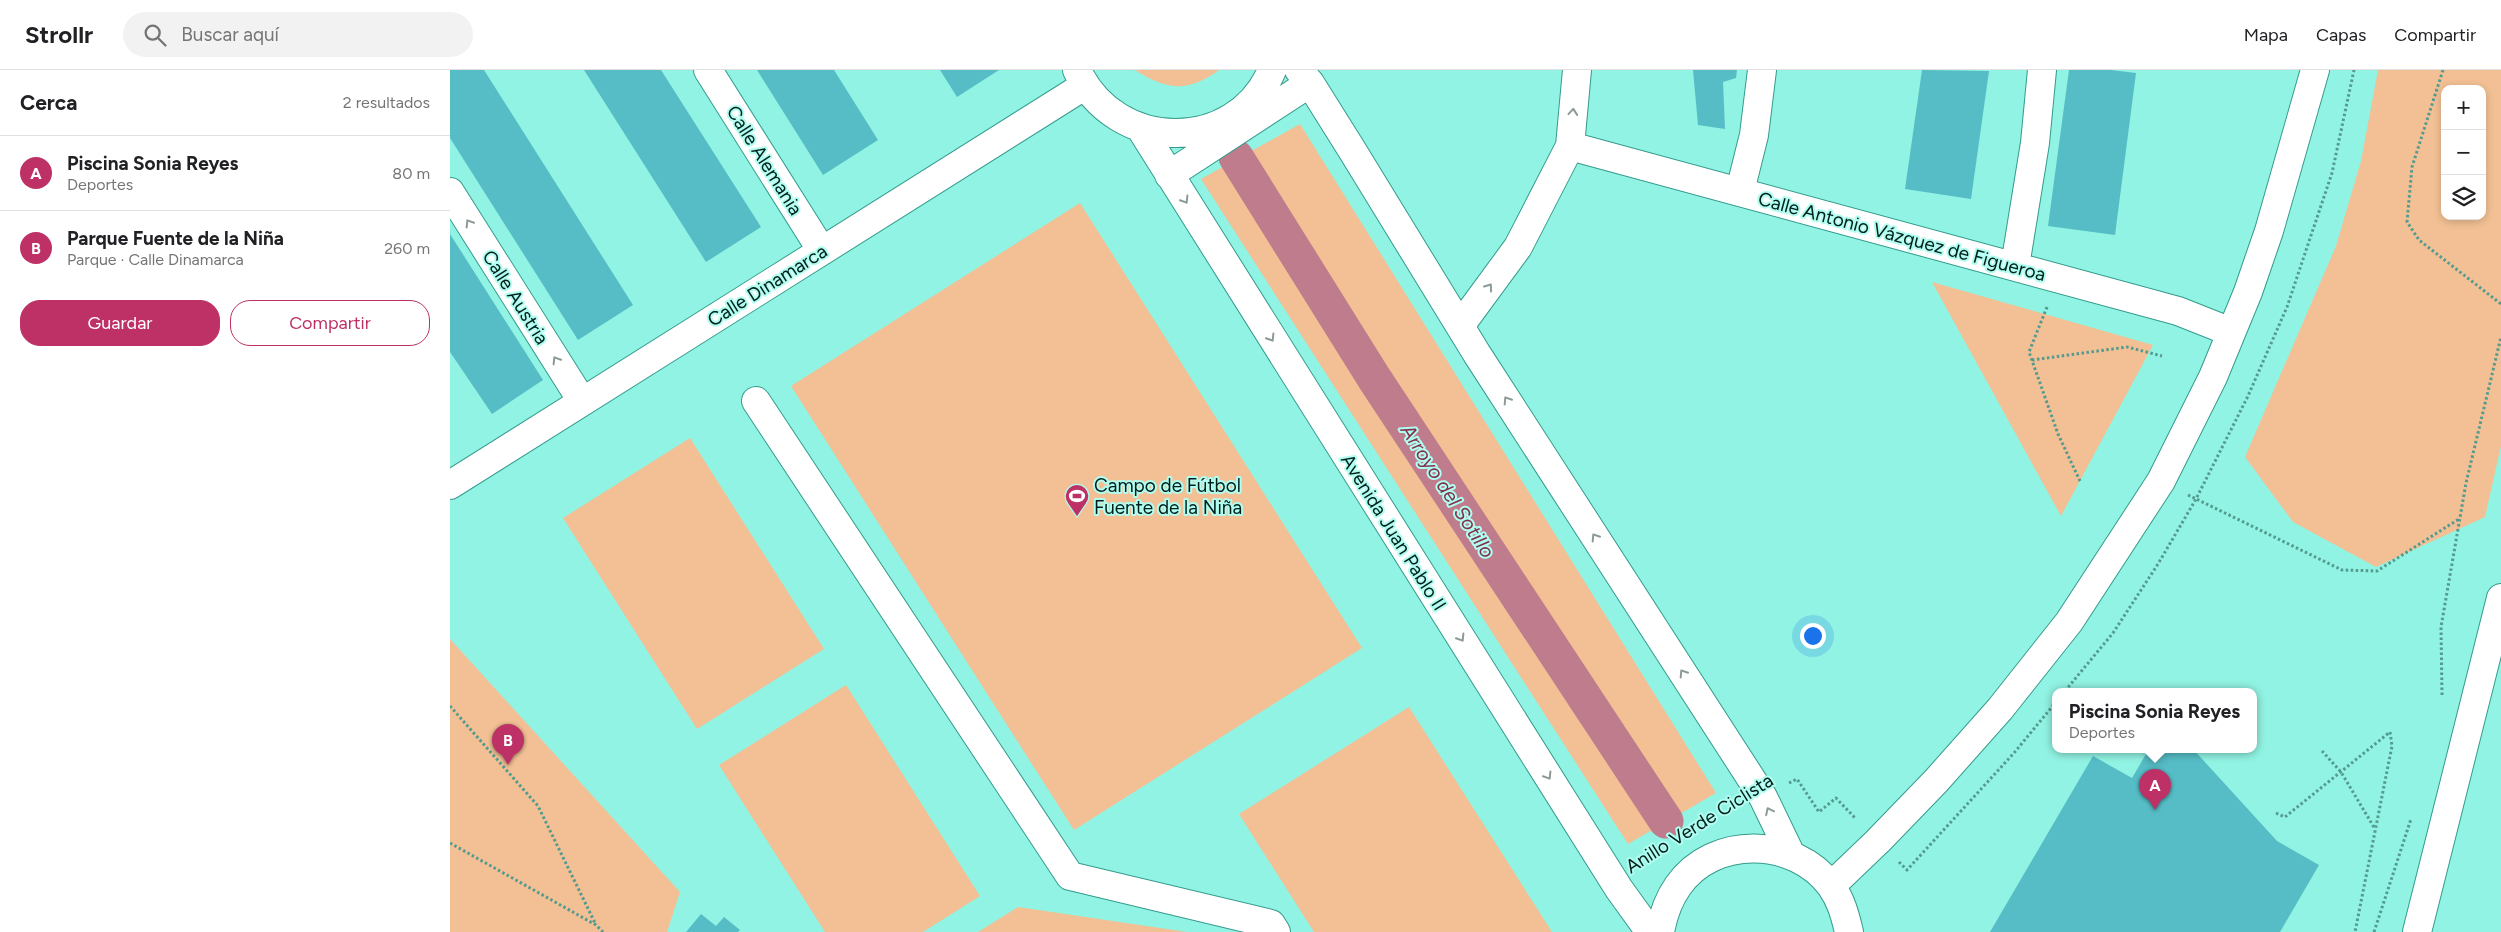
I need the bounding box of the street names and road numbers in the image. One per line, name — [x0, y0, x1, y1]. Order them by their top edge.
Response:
street label: Calle Alemania — [722, 101, 807, 219]
street label: Calle Antonio Vázquez de Figueroa — [1756, 187, 2048, 286]
street label: Calle Dinamarca — [703, 239, 831, 331]
street label: Calle Austria — [478, 246, 554, 349]
street label: Avenida Juan Pablo II — [1336, 450, 1451, 615]
street label: Anillo Verde Ciclista — [1621, 769, 1777, 878]

